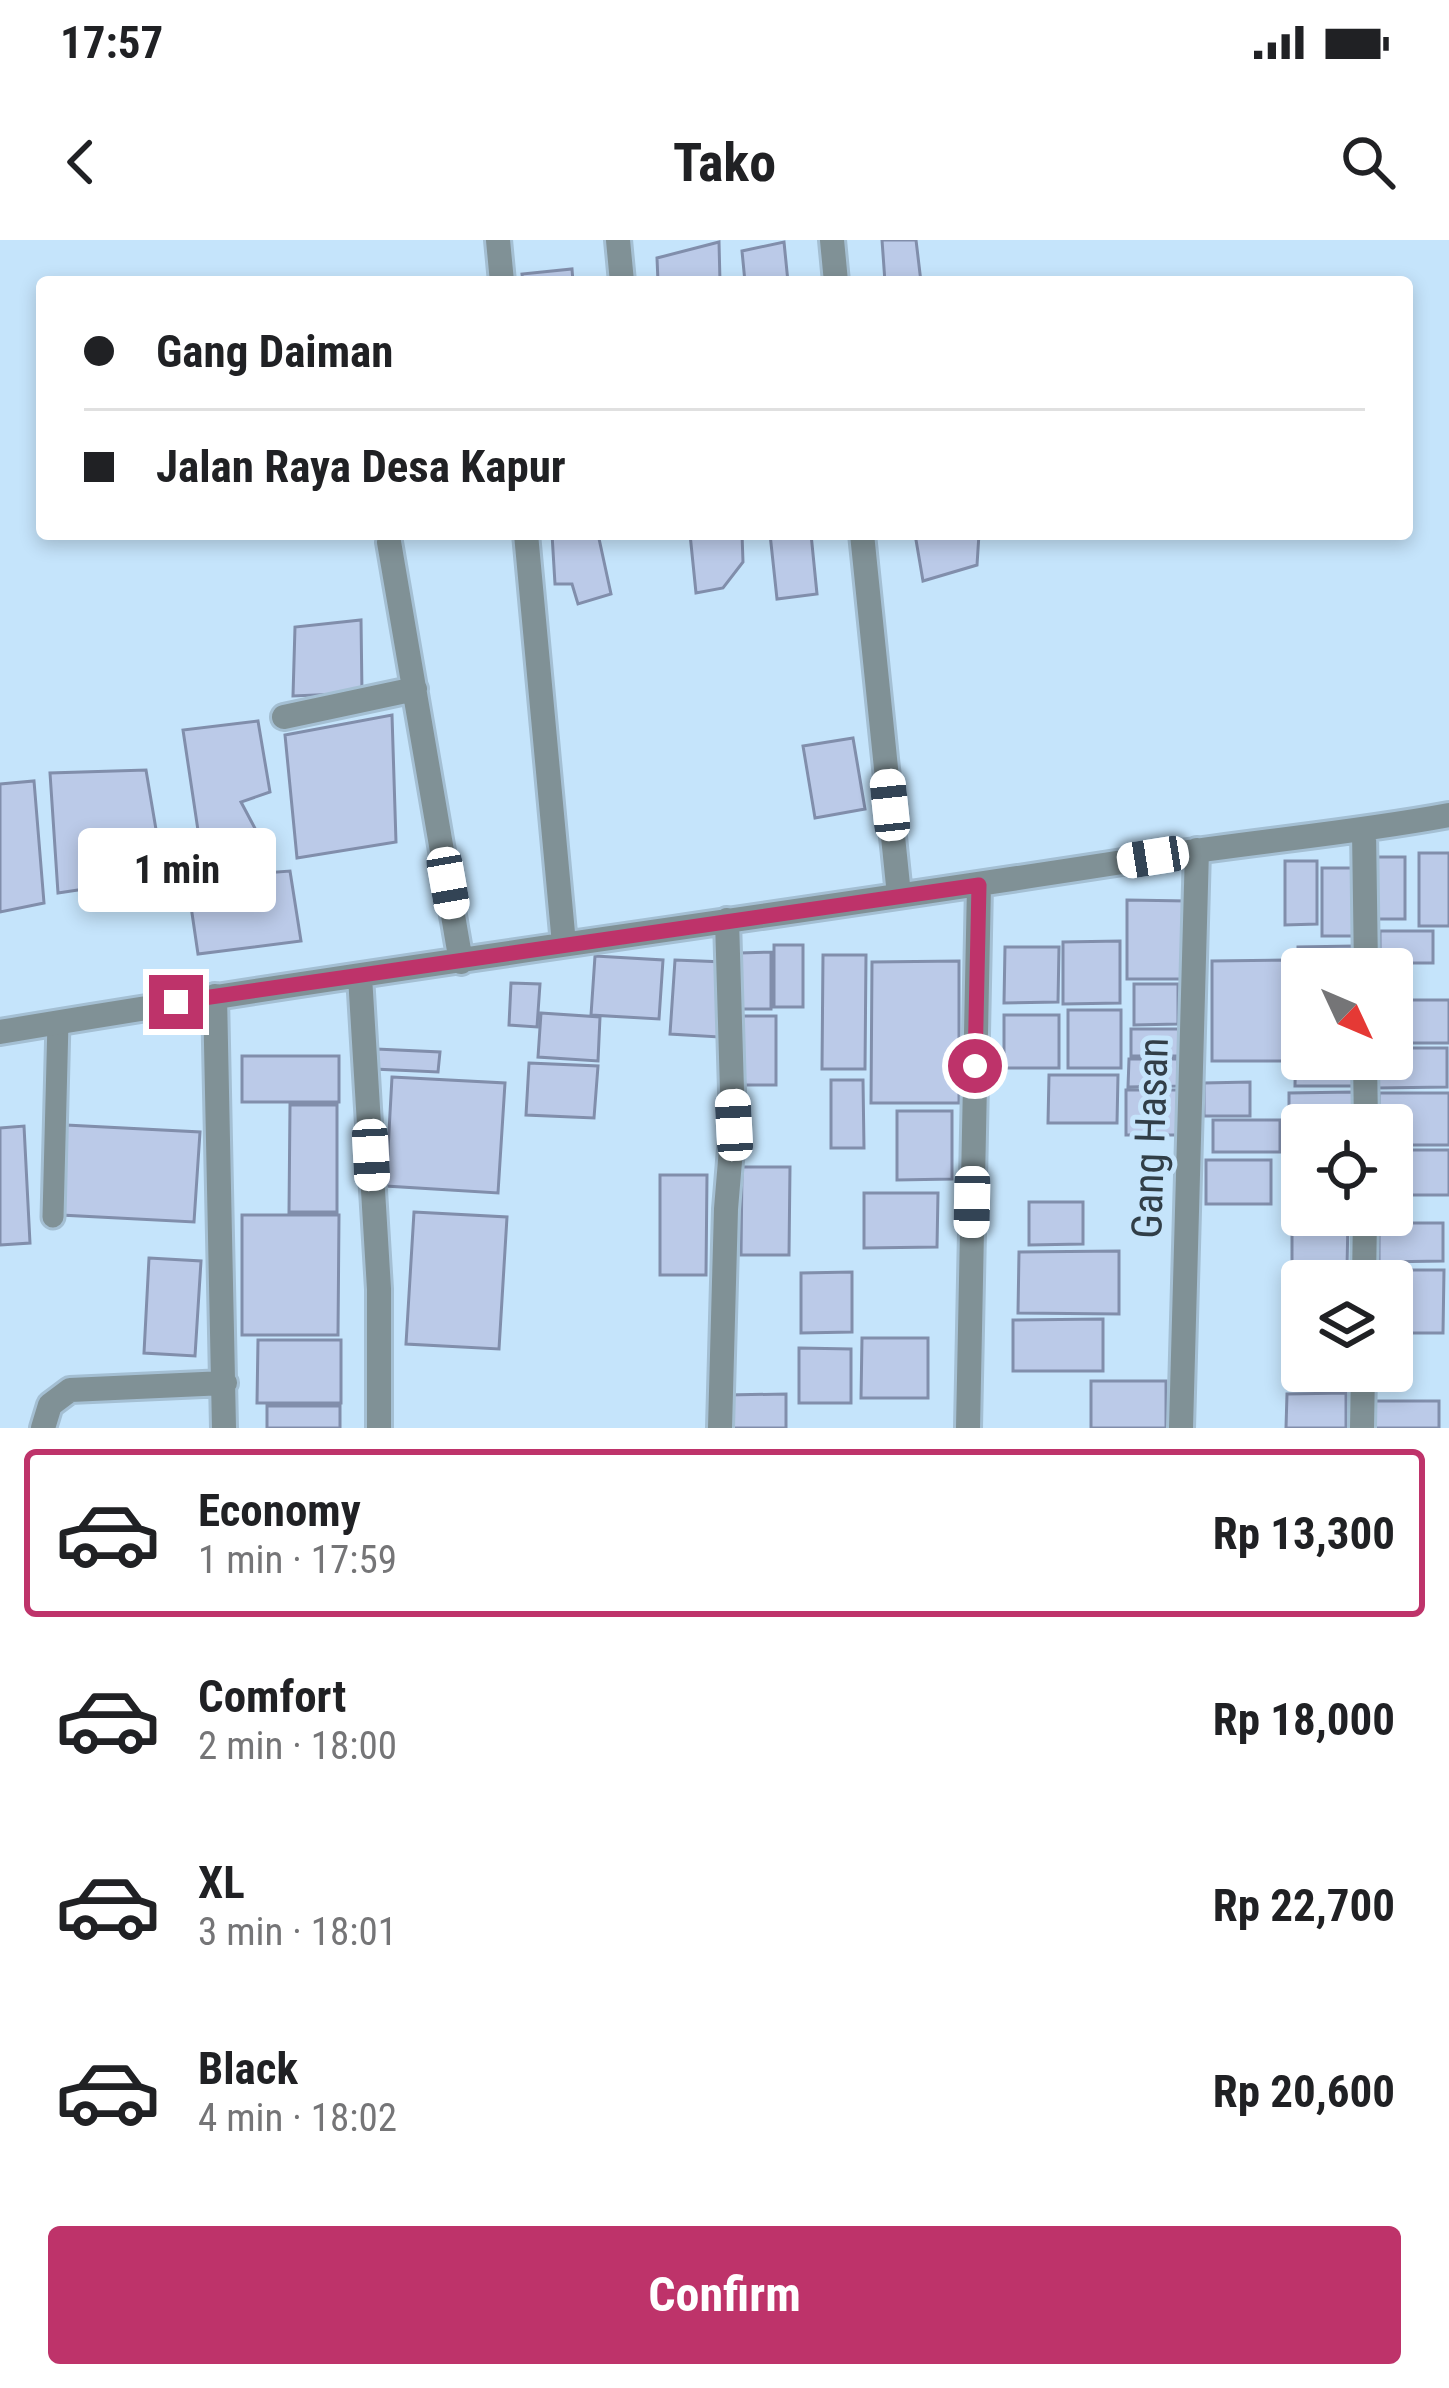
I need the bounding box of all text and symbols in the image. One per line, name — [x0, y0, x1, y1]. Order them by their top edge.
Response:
text: 17:57 — [60, 16, 163, 69]
icon: back — [48, 129, 114, 195]
icon: search — [1335, 129, 1401, 195]
text: Tako — [673, 131, 776, 194]
text: Gang Daiman — [156, 325, 393, 378]
text: Jalan Raya Desa Kapur — [156, 440, 566, 493]
car — [868, 767, 912, 843]
callout: 1 min — [77, 828, 275, 912]
car — [1115, 834, 1191, 880]
car — [424, 844, 472, 922]
text: 1 min — [134, 847, 220, 893]
north arrow — [1281, 948, 1413, 1080]
map controls — [1281, 948, 1413, 1392]
route end — [149, 975, 203, 1029]
street label: Gang Hasan — [1122, 1036, 1178, 1240]
route start — [948, 1039, 1002, 1093]
car — [714, 1088, 754, 1162]
button: locate — [1281, 1104, 1413, 1236]
car — [351, 1118, 391, 1192]
car — [953, 1166, 991, 1238]
button: layers — [1281, 1260, 1413, 1392]
icon: car — [54, 1479, 162, 1587]
text: Economy — [198, 1484, 361, 1537]
text: Rp 13,300 — [1213, 1507, 1395, 1560]
text: 1 min · 17:59 — [198, 1537, 397, 1583]
icon: car — [54, 1665, 162, 1773]
text: Comfort — [198, 1670, 346, 1723]
text: Rp 18,000 — [1213, 1693, 1395, 1746]
text: 2 min · 18:00 — [198, 1723, 397, 1769]
icon: car — [54, 1851, 162, 1959]
text: XL — [198, 1856, 245, 1909]
text: Rp 22,700 — [1213, 1879, 1395, 1932]
text: 3 min · 18:01 — [198, 1909, 397, 1955]
icon: car — [54, 2037, 162, 2145]
text: Black — [198, 2042, 298, 2095]
text: Rp 20,600 — [1213, 2065, 1395, 2118]
text: 4 min · 18:02 — [198, 2095, 397, 2141]
button: Confirm — [48, 2226, 1401, 2364]

